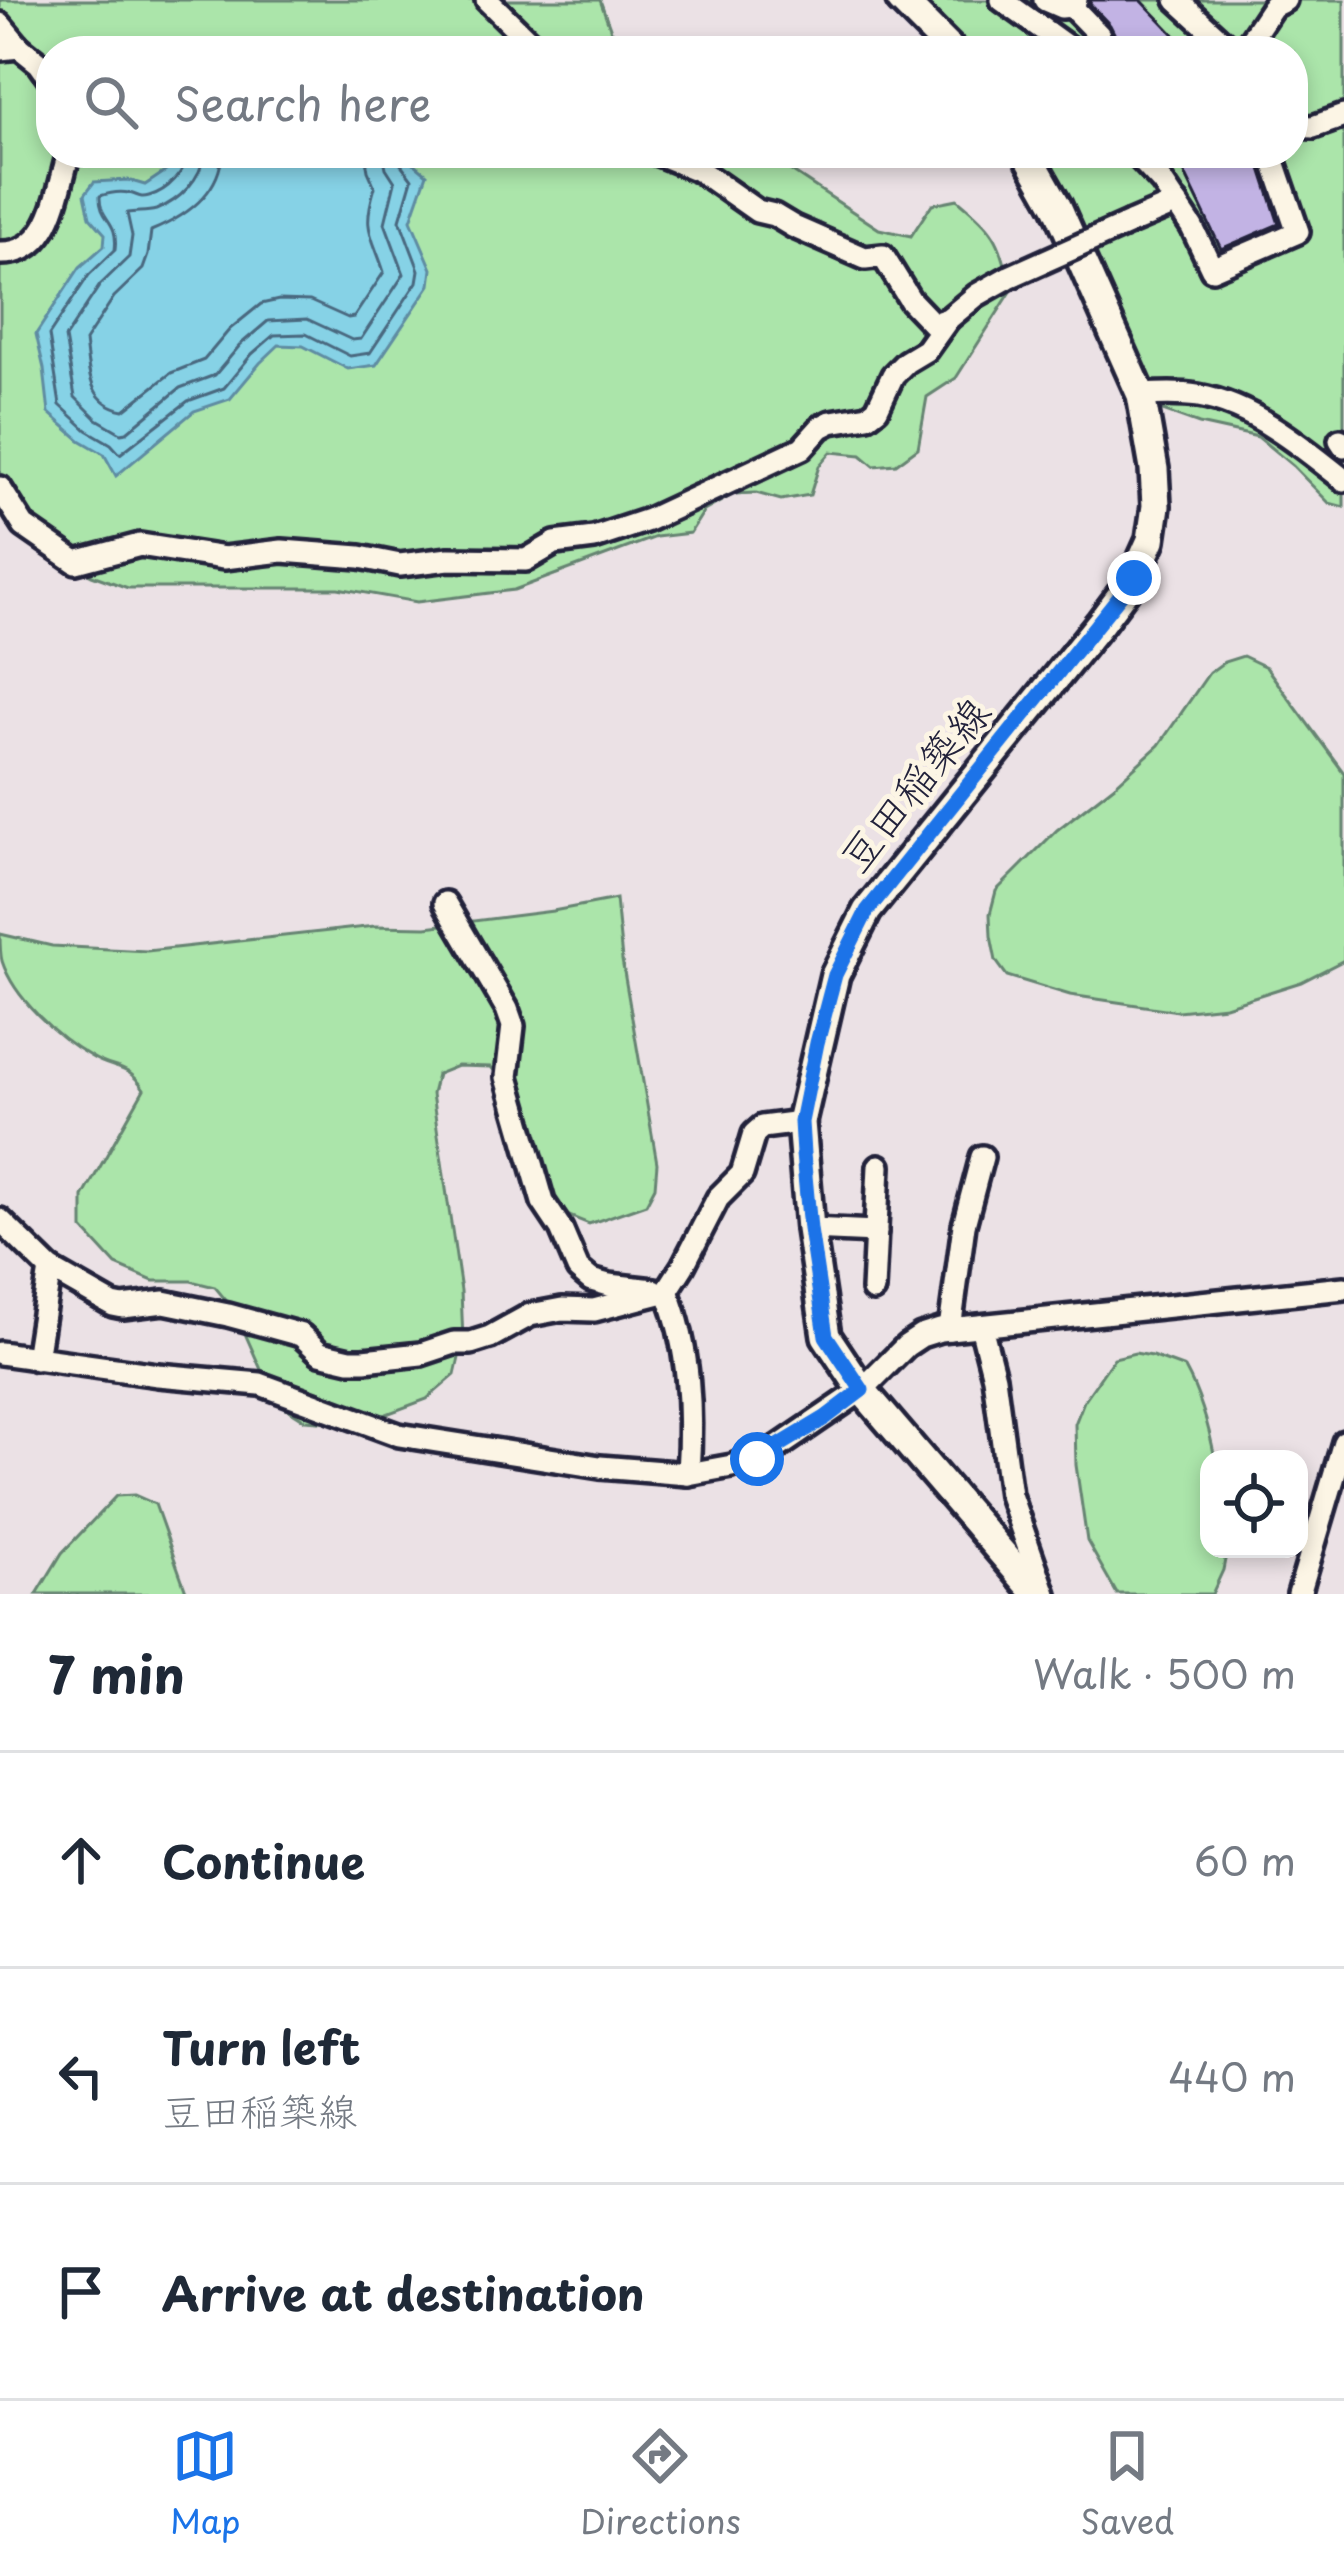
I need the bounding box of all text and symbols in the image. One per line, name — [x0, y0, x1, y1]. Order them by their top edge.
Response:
search box — [36, 36, 1308, 168]
text: Search here — [174, 68, 431, 136]
icon: search — [78, 69, 144, 135]
route end — [1107, 551, 1161, 605]
street label: 豆田稲築線 — [822, 682, 1004, 885]
route start — [730, 1432, 784, 1486]
map controls — [1200, 1450, 1308, 1558]
button: locate — [1200, 1450, 1308, 1558]
text: 7 min — [48, 1634, 185, 1711]
text: Walk · 500 m — [1033, 1643, 1296, 1702]
text: Continue — [162, 1826, 365, 1894]
icon: ahead — [48, 1827, 114, 1893]
text: 60 m — [1194, 1830, 1296, 1889]
text: Turn left — [162, 2012, 361, 2080]
icon: left — [48, 2043, 114, 2109]
text: 440 m — [1168, 2046, 1296, 2105]
text: 豆田稲築線 — [162, 2080, 357, 2139]
text: Arrive at destination — [162, 2258, 645, 2326]
icon: arrive — [48, 2259, 114, 2325]
tab: Map — [170, 2423, 240, 2545]
tab: Directions — [580, 2423, 741, 2545]
tab: Saved — [1080, 2423, 1174, 2545]

